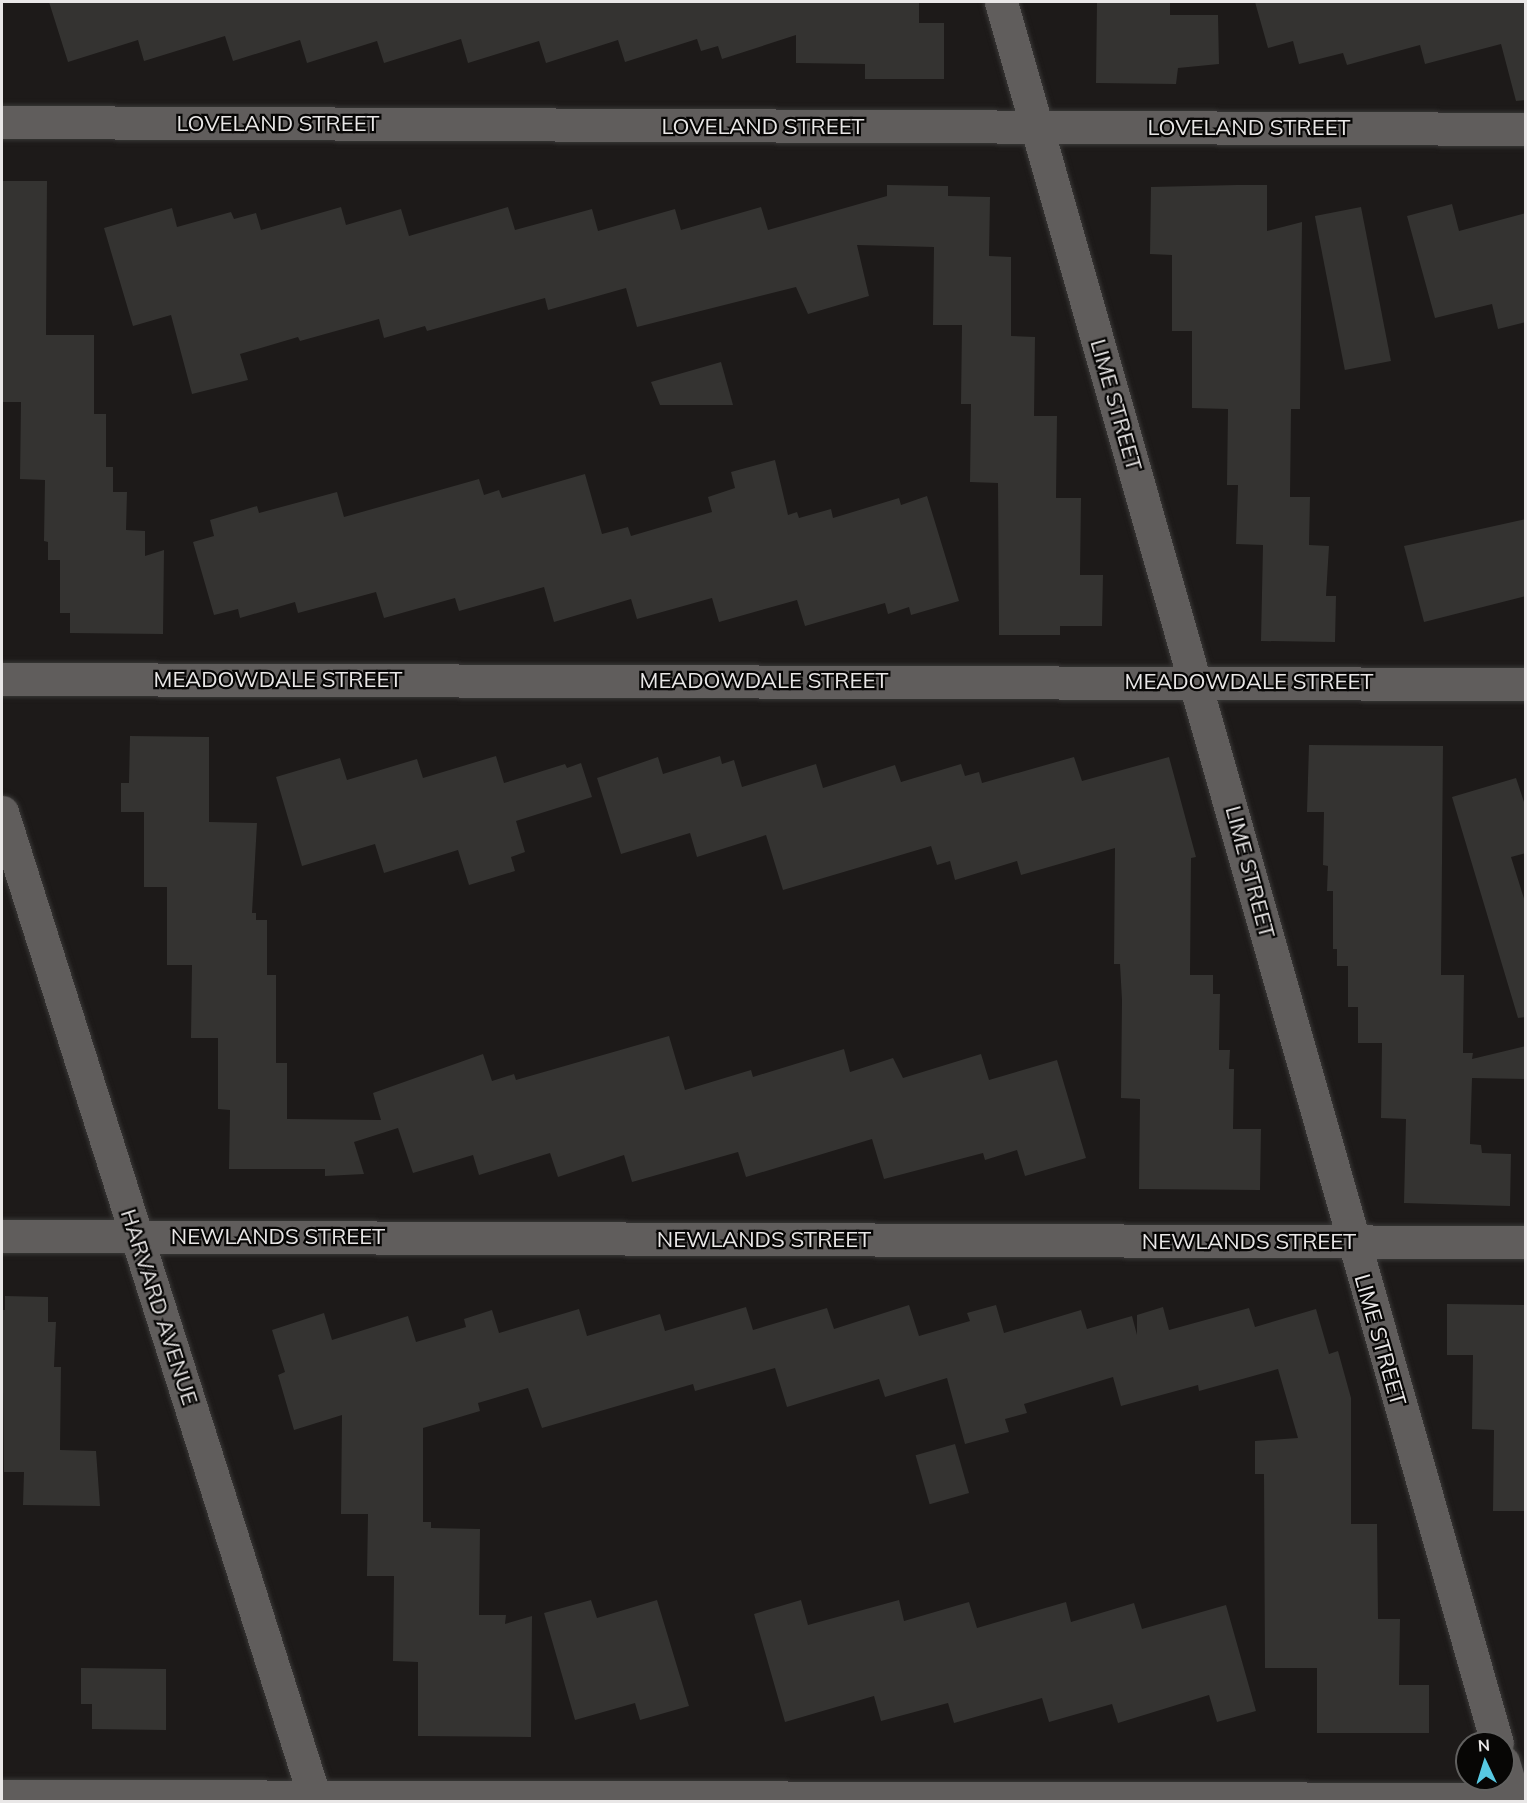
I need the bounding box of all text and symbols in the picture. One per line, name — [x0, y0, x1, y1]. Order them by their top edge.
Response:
street label: LOVELAND STREET — [176, 111, 380, 137]
street label: LOVELAND STREET — [661, 114, 865, 140]
street label: LOVELAND STREET — [1147, 115, 1351, 141]
street label: LIME STREET — [1085, 336, 1147, 474]
street label: MEADOWDALE STREET — [154, 667, 402, 693]
street label: MEADOWDALE STREET — [640, 668, 888, 694]
street label: MEADOWDALE STREET — [1125, 669, 1373, 695]
street label: LIME STREET — [1220, 803, 1280, 941]
street label: HARVARD AVENUE — [115, 1206, 203, 1408]
street label: NEWLANDS STREET — [171, 1224, 385, 1250]
street label: NEWLANDS STREET — [657, 1227, 871, 1253]
street label: NEWLANDS STREET — [1142, 1229, 1356, 1255]
street label: LIME STREET — [1349, 1271, 1411, 1409]
north arrow — [1455, 1731, 1515, 1791]
text: N — [1477, 1735, 1491, 1755]

